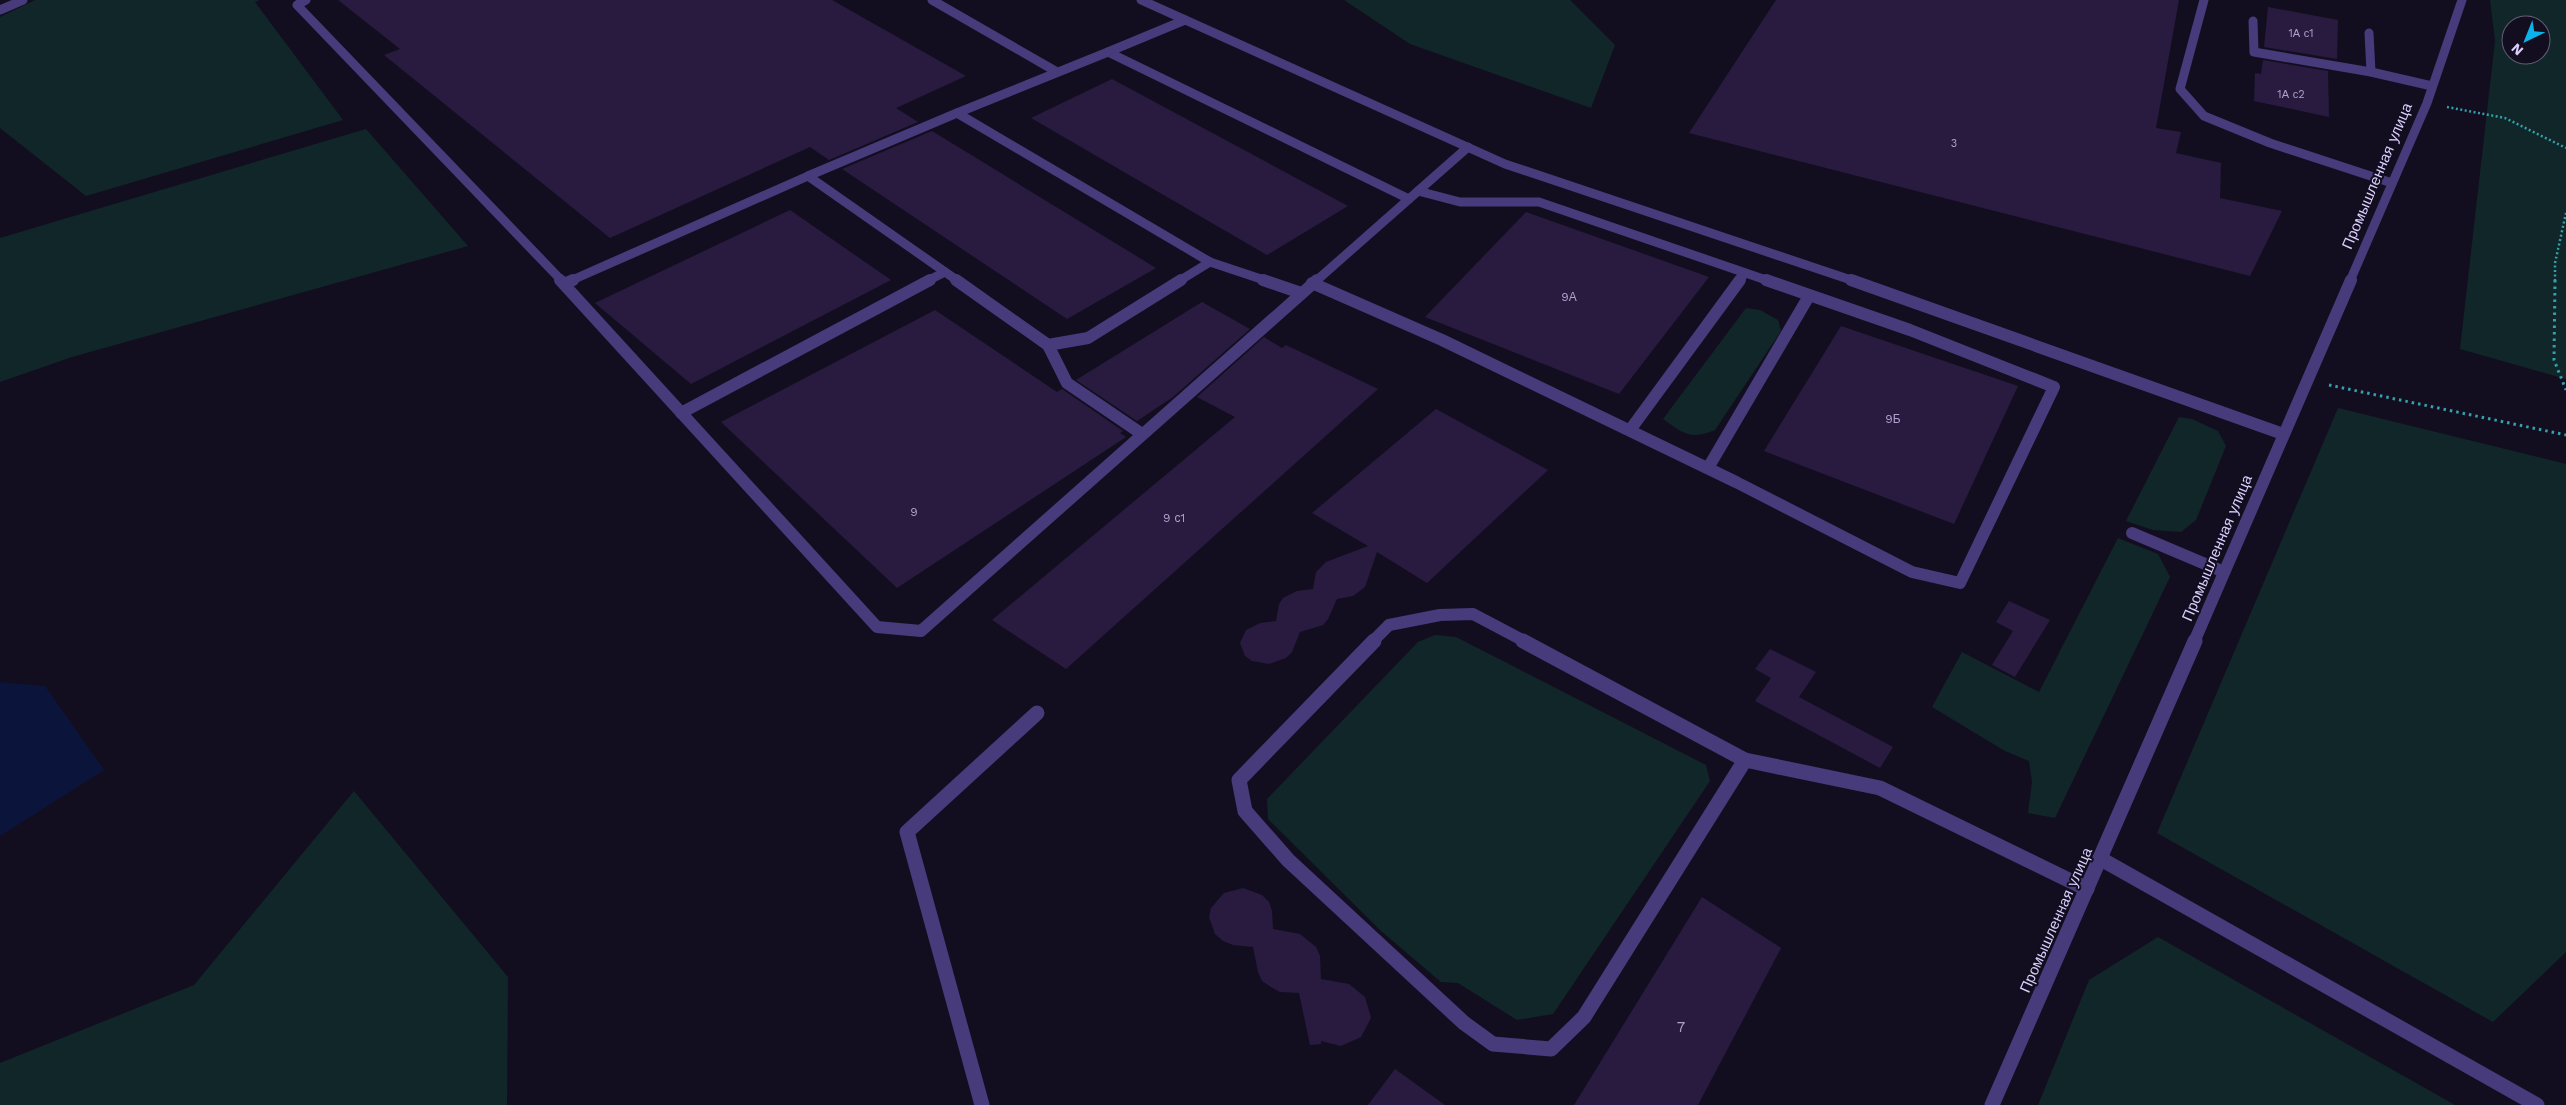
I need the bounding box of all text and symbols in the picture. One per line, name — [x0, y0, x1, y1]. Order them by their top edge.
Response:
north arrow — [2501, 15, 2551, 65]
house number: 1А с1 — [2288, 27, 2314, 40]
text: N — [2508, 40, 2526, 59]
house number: 1А с2 — [2277, 88, 2305, 101]
street label: Промышленная улица — [2338, 100, 2416, 252]
house number: 3 — [1951, 137, 1957, 150]
house number: 9А — [1561, 290, 1577, 304]
house number: 9Б — [1885, 412, 1901, 426]
street label: Промышленная улица — [2178, 472, 2256, 624]
house number: 9 — [910, 505, 918, 519]
house number: 9 с1 — [1163, 511, 1185, 525]
street label: Промышленная улица — [2016, 844, 2096, 995]
house number: 7 — [1677, 1018, 1685, 1036]

